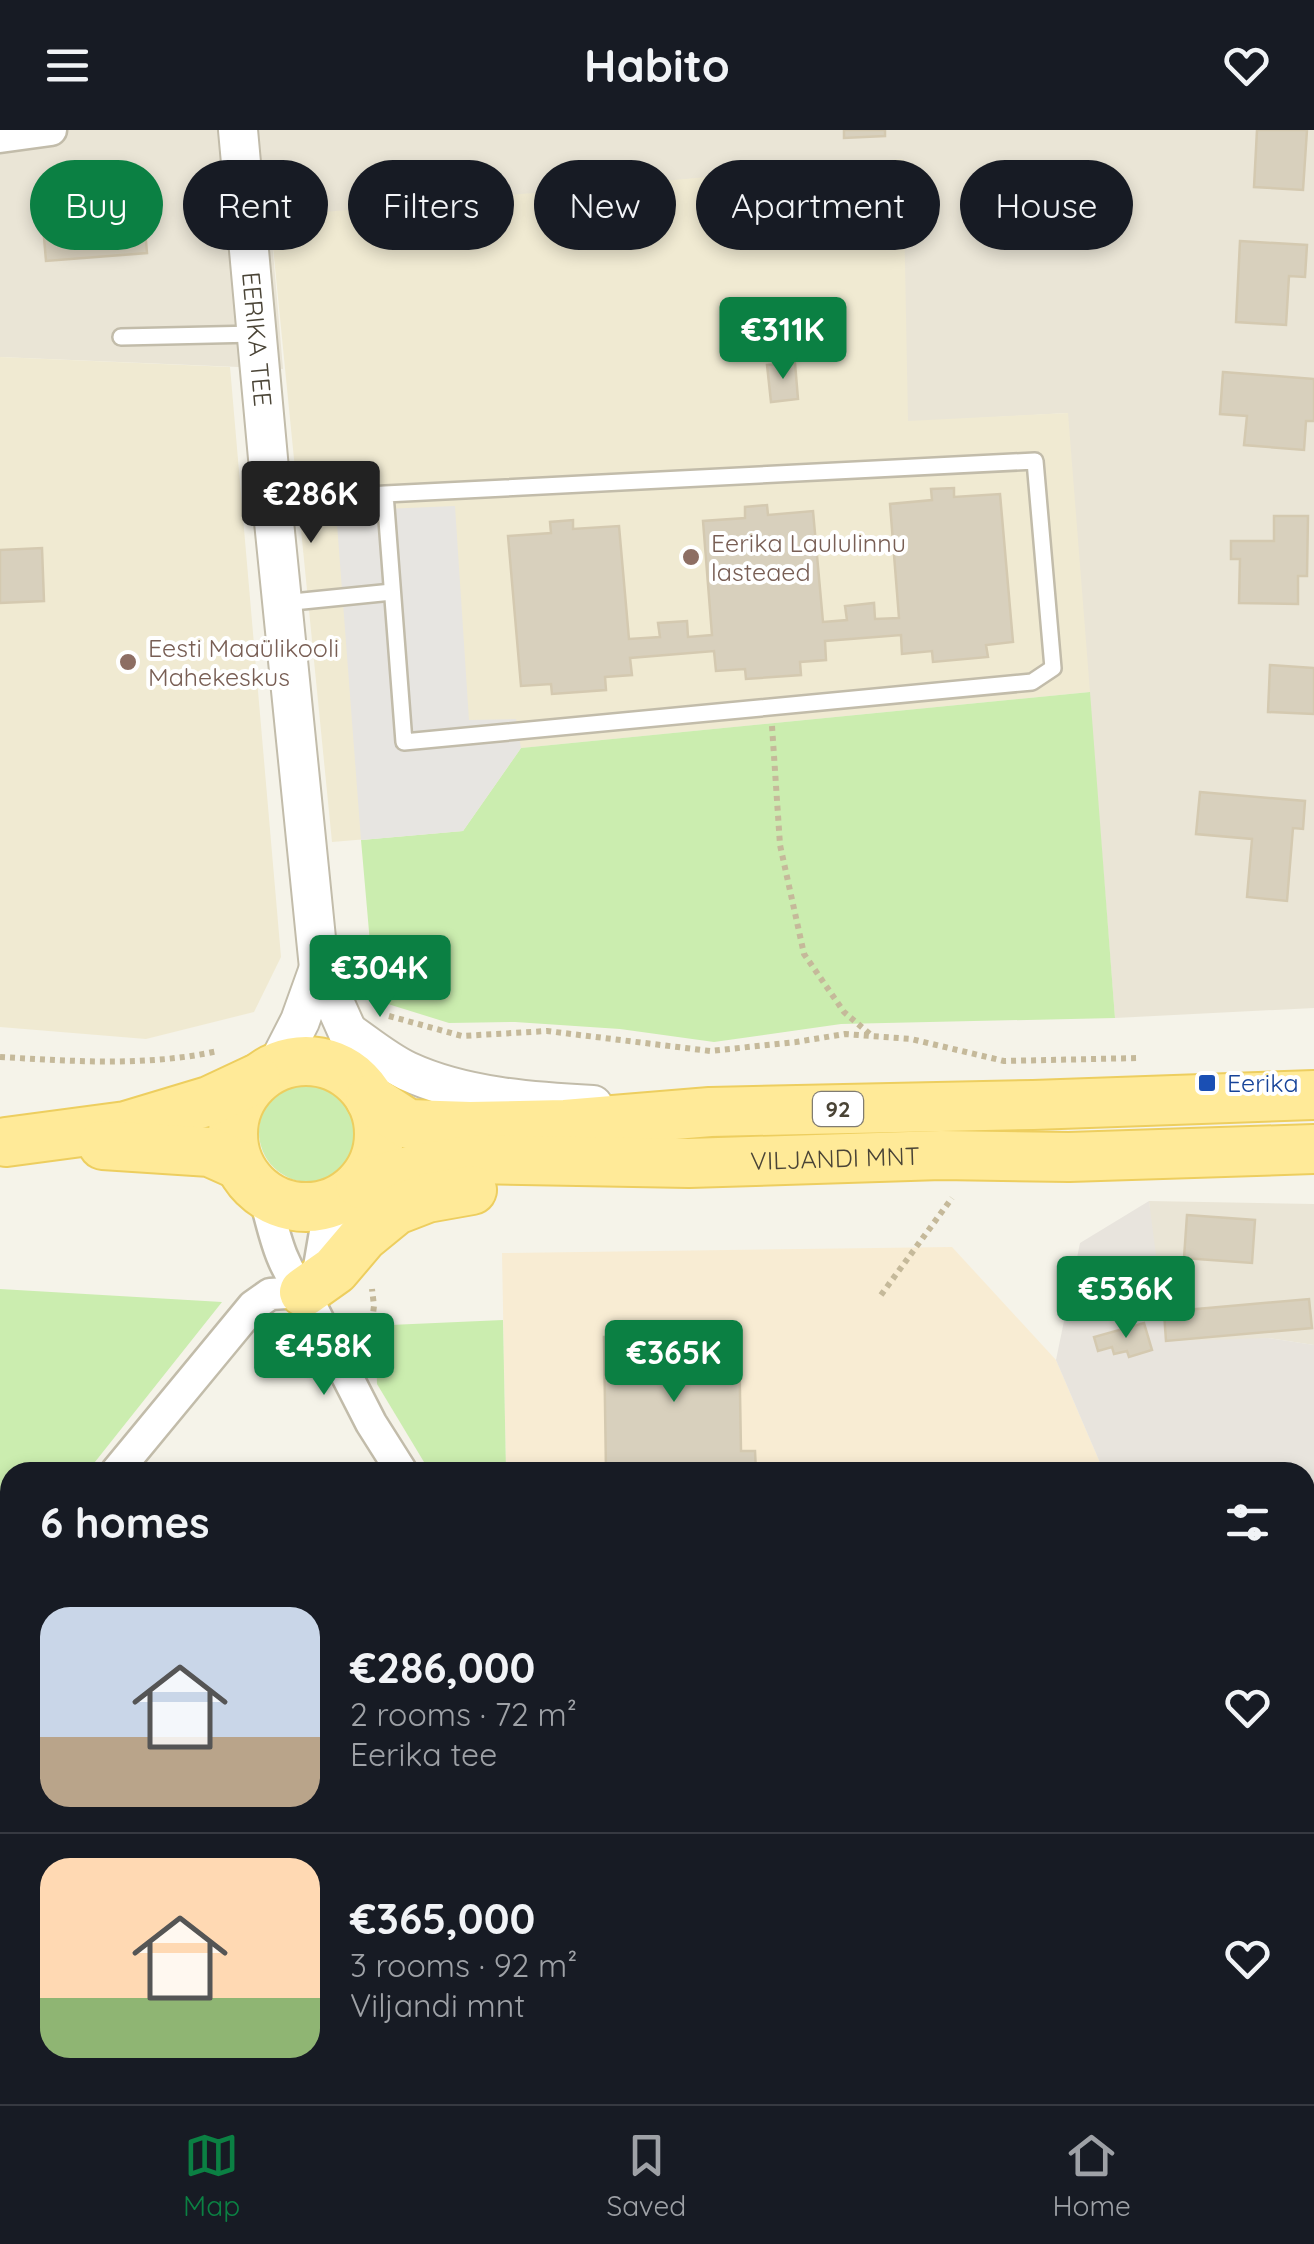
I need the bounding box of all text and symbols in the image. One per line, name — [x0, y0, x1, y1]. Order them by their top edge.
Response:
text: Habito — [584, 37, 730, 93]
icon: menu — [40, 38, 95, 93]
icon: heart — [1219, 38, 1274, 93]
chip: Buy — [30, 160, 163, 250]
chip: Rent — [183, 160, 328, 250]
chip: Filters — [348, 160, 514, 250]
chip: New — [534, 160, 676, 250]
chip: Apartment — [696, 160, 940, 250]
chip: House — [960, 160, 1133, 250]
street label: EERIKA TEE — [236, 271, 279, 408]
pin: €311K — [713, 297, 853, 382]
text: €311K — [741, 309, 825, 349]
pin: €286K — [241, 461, 381, 546]
text: €286K — [264, 473, 358, 513]
place label: Eerika Laululinnu lasteaed — [711, 527, 906, 587]
marker: Eerika Laululinnu lasteaed — [680, 546, 702, 568]
place label: Eesti Maaülikooli Mahekeskus — [148, 632, 339, 692]
marker: Eesti Maaülikooli Mahekeskus — [117, 651, 139, 673]
pin: €304K — [310, 935, 450, 1020]
text: €304K — [332, 947, 428, 987]
place label: Eerika — [1227, 1067, 1299, 1098]
marker: Eerika — [1196, 1072, 1218, 1094]
road number: 92 — [813, 1092, 863, 1126]
street label: VILJANDI MNT — [750, 1140, 920, 1176]
pin: €536K — [1056, 1256, 1196, 1341]
text: €536K — [1079, 1268, 1173, 1308]
pin: €458K — [254, 1313, 394, 1398]
pin: €365K — [604, 1320, 744, 1405]
text: €458K — [276, 1325, 372, 1365]
text: €365K — [627, 1332, 721, 1372]
icon: filters — [1220, 1495, 1275, 1550]
text: 6 homes — [40, 1496, 210, 1549]
text: €286,000 — [350, 1641, 535, 1694]
icon: home — [120, 1647, 240, 1767]
icon: heart — [1220, 1680, 1275, 1735]
text: 2 rooms · 72 m² — [350, 1694, 577, 1734]
text: Eerika tee — [350, 1734, 497, 1774]
text: €365,000 — [350, 1892, 535, 1945]
icon: home — [120, 1898, 240, 2018]
icon: heart — [1220, 1931, 1275, 1986]
text: 3 rooms · 92 m² — [350, 1945, 577, 1985]
text: Viljandi mnt — [350, 1985, 525, 2025]
tab: Map — [183, 2128, 240, 2223]
tab: Saved — [606, 2128, 686, 2223]
tab: Home — [1052, 2128, 1131, 2223]

